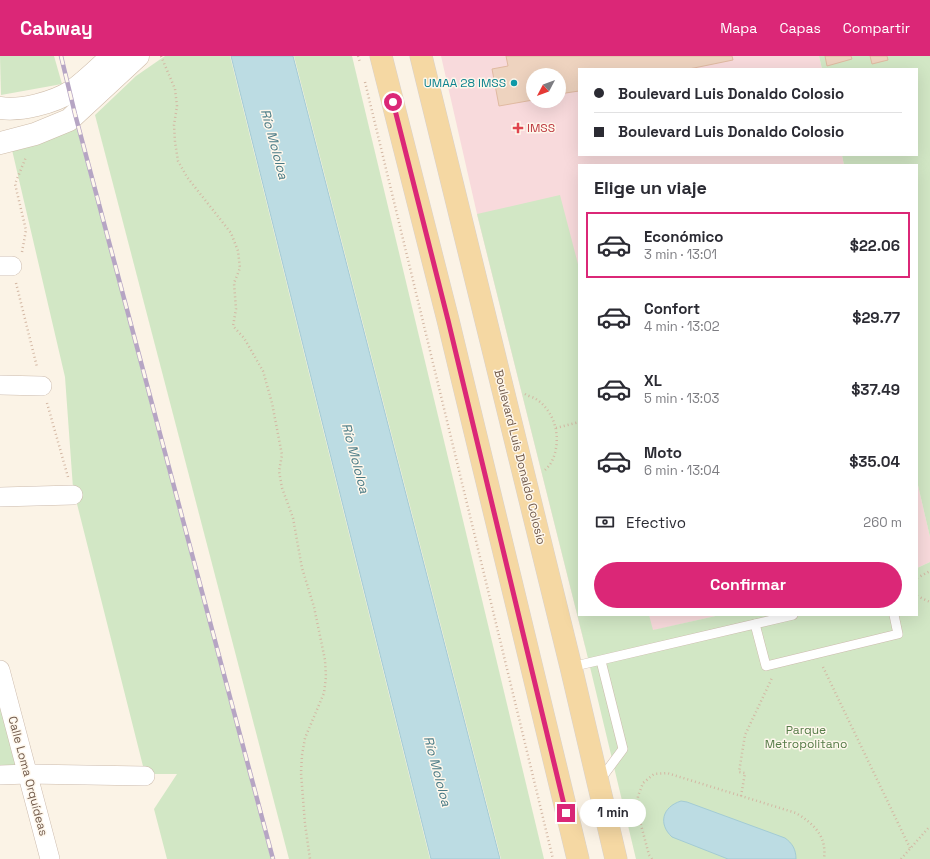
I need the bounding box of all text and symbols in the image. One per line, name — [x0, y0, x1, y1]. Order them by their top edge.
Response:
text: Cabway — [20, 16, 93, 41]
text: Mapa — [720, 19, 757, 37]
text: Capas — [779, 19, 821, 37]
text: Compartir — [843, 19, 910, 37]
north arrow — [526, 68, 566, 108]
map controls — [526, 68, 566, 108]
place label: UMAA 28 IMSS — [424, 75, 506, 91]
marker: UMAA 28 IMSS — [509, 78, 519, 88]
text: Boulevard Luis Donaldo Colosio — [618, 84, 844, 103]
route start — [384, 93, 402, 111]
water label: Río Mololoa — [257, 107, 292, 182]
place label: IMSS — [527, 120, 555, 136]
marker: IMSS — [512, 122, 524, 134]
text: Boulevard Luis Donaldo Colosio — [618, 122, 844, 141]
text: Elige un viaje — [594, 176, 707, 199]
icon: car — [596, 227, 632, 263]
text: Económico — [644, 227, 723, 246]
text: $22.06 — [850, 236, 900, 255]
text: 3 min · 13:01 — [644, 246, 717, 263]
icon: car — [596, 299, 632, 335]
text: Confort — [644, 299, 700, 318]
text: $29.77 — [852, 308, 900, 327]
text: 4 min · 13:02 — [644, 318, 720, 335]
street label: Boulevard Luis Donaldo Colosio — [490, 368, 550, 546]
icon: car — [596, 371, 632, 407]
text: XL — [644, 371, 662, 390]
text: $37.49 — [851, 380, 900, 399]
text: 5 min · 13:03 — [644, 390, 719, 407]
water label: Río Mololoa — [338, 421, 373, 496]
icon: car — [596, 443, 632, 479]
text: Moto — [644, 443, 682, 462]
text: $35.04 — [849, 452, 900, 471]
text: 6 min · 13:04 — [644, 462, 720, 479]
icon: cash — [594, 511, 616, 533]
text: Efectivo — [626, 513, 686, 532]
text: 260 m — [863, 514, 902, 531]
button: Confirmar — [594, 562, 902, 608]
street label: Calle Loma Orquídeas — [4, 714, 52, 838]
park label: Parque Metropolitano — [765, 722, 847, 752]
water label: Río Mololoa — [420, 734, 455, 809]
callout: 1 min — [580, 799, 646, 827]
route end — [557, 804, 575, 822]
text: 1 min — [597, 804, 629, 821]

